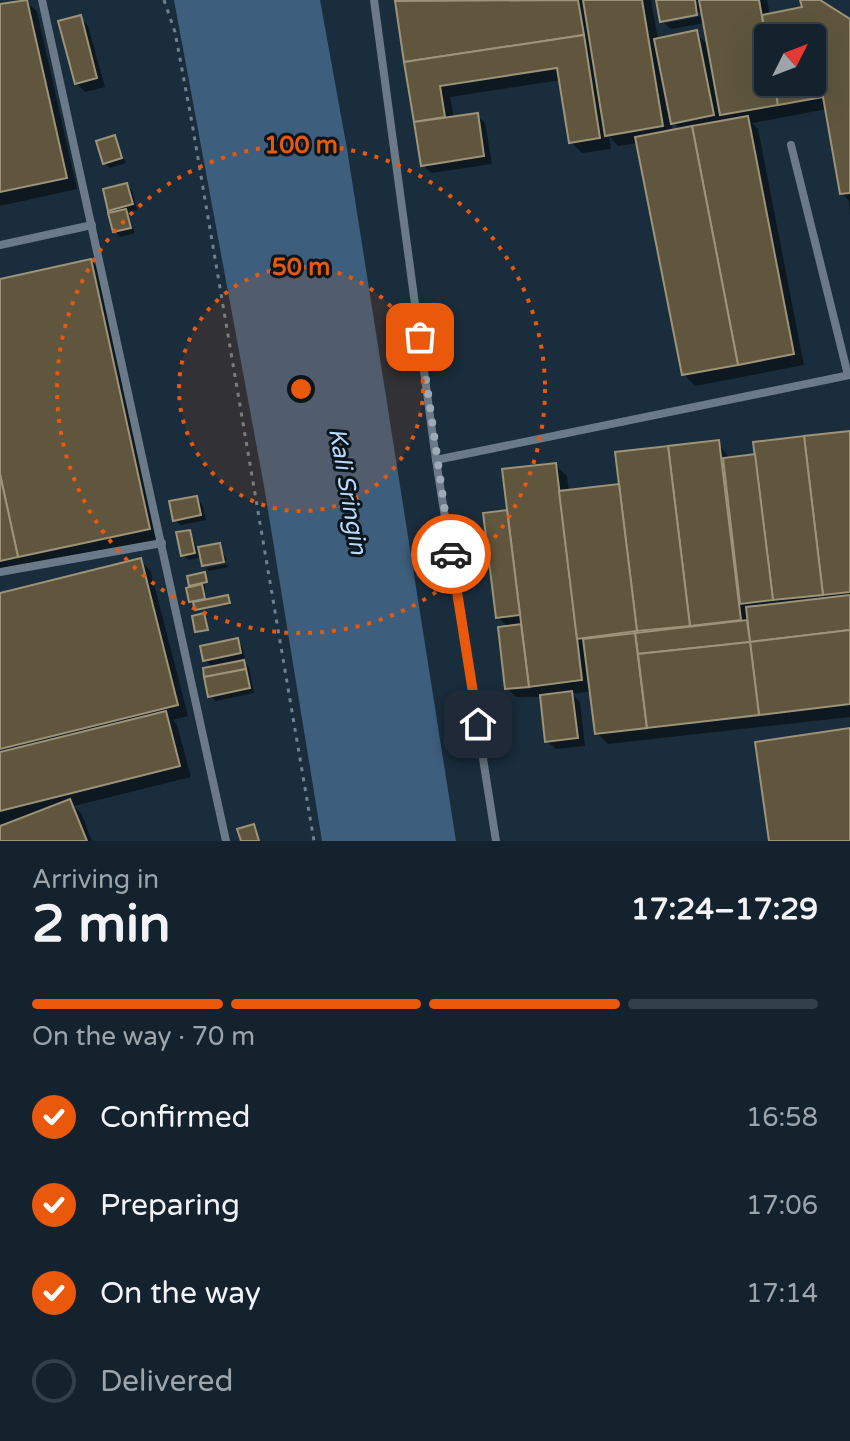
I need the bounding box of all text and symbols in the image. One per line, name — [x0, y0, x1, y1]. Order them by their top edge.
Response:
north arrow — [754, 24, 826, 96]
map controls — [754, 24, 826, 96]
text: 100 m — [264, 131, 338, 160]
text: 50 m — [272, 253, 330, 282]
pin — [386, 303, 454, 371]
icon: bag — [398, 315, 442, 359]
centre of rings — [287, 375, 315, 403]
water label: Kali Sringin — [322, 426, 373, 558]
courier — [411, 514, 491, 594]
icon: car — [429, 532, 473, 576]
pin — [444, 690, 512, 758]
icon: home — [456, 702, 500, 746]
text: Arriving in — [32, 864, 159, 895]
text: 17:24–17:29 — [631, 891, 818, 928]
text: 2 min — [32, 893, 171, 956]
text: On the way · 70 m — [32, 1021, 255, 1052]
icon: check — [32, 1095, 76, 1139]
text: Confirmed — [100, 1099, 251, 1136]
text: 16:58 — [746, 1102, 818, 1133]
icon: check — [32, 1183, 76, 1227]
text: Preparing — [100, 1187, 240, 1224]
text: 17:06 — [746, 1190, 818, 1221]
icon: check — [32, 1271, 76, 1315]
text: On the way — [100, 1275, 261, 1312]
text: 17:14 — [746, 1278, 818, 1309]
text: Delivered — [100, 1363, 234, 1400]

